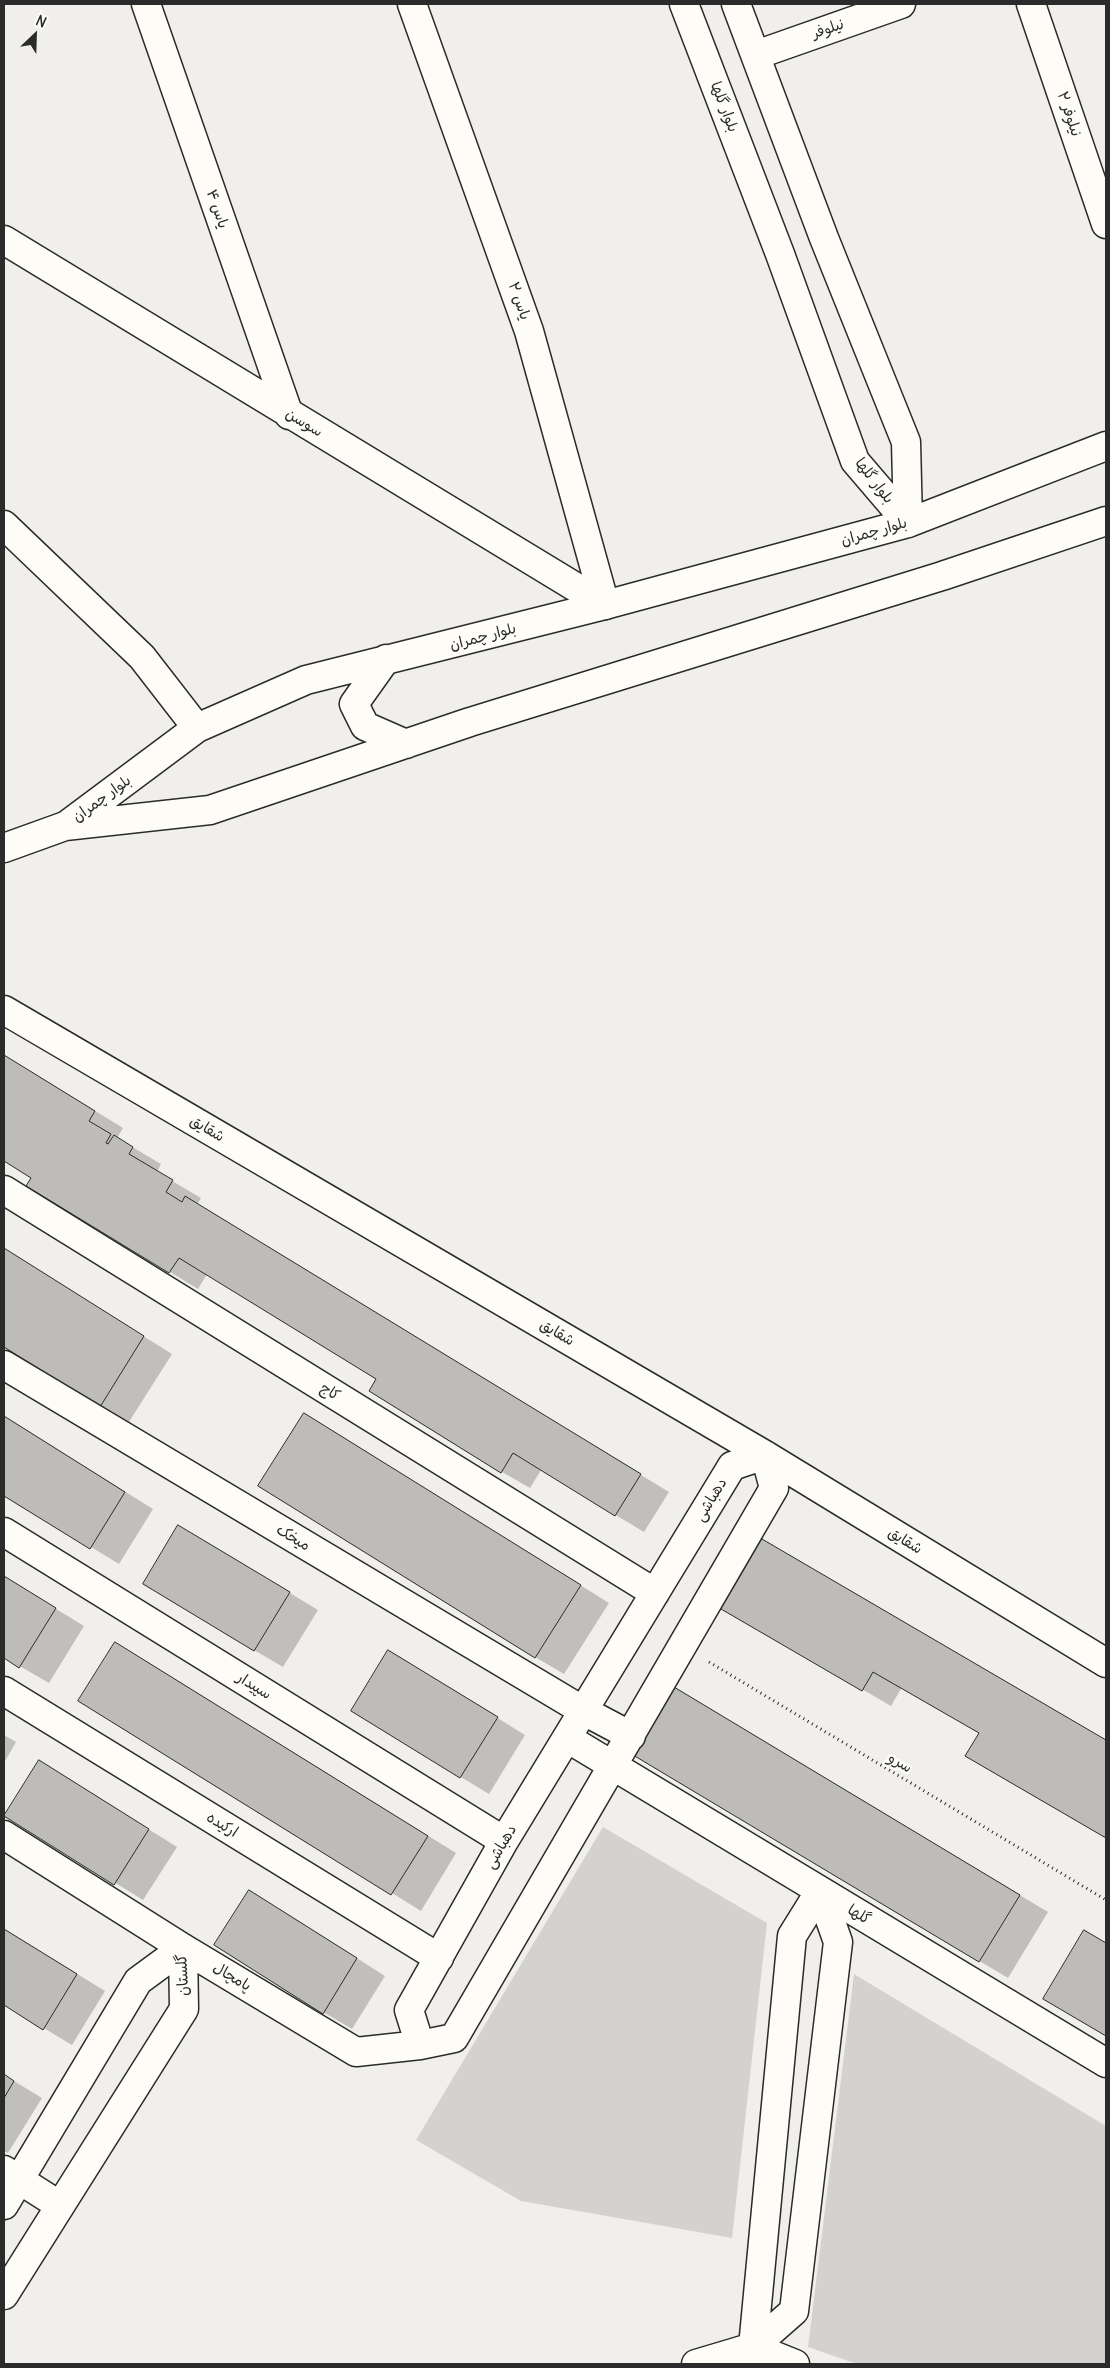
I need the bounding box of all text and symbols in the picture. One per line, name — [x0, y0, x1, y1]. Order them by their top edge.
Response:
north arrow — [10, 10, 60, 60]
text: N — [33, 11, 49, 31]
street label: نیلوفر — [810, 15, 846, 43]
street label: بلوار گلها — [706, 79, 742, 135]
street label: نیلوفر ۲ — [1053, 89, 1085, 139]
street label: یاس ۴ — [202, 187, 232, 231]
street label: یاس ۲ — [504, 280, 534, 322]
street label: سوسن — [282, 405, 326, 441]
street label: بلوار گلها — [851, 455, 897, 507]
street label: بلوار چمران — [839, 514, 909, 550]
street label: بلوار چمران — [448, 620, 518, 654]
street label: بلوار چمران — [69, 772, 135, 826]
street label: شقایق — [187, 1112, 227, 1146]
street label: شقایق — [537, 1316, 577, 1350]
street label: کاج — [317, 1379, 343, 1405]
street label: دهباشی — [691, 1475, 731, 1525]
street label: میخک — [273, 1521, 313, 1555]
street label: شقایق — [885, 1524, 925, 1558]
street label: سپیدار — [233, 1668, 275, 1704]
street label: سرو — [885, 1749, 915, 1777]
street label: ارکیده — [203, 1808, 241, 1842]
street label: دهباشی — [481, 1822, 521, 1872]
street label: گلها — [844, 1901, 874, 1929]
street label: گلستان — [173, 1954, 193, 1996]
street label: پامچال — [210, 1959, 254, 1995]

